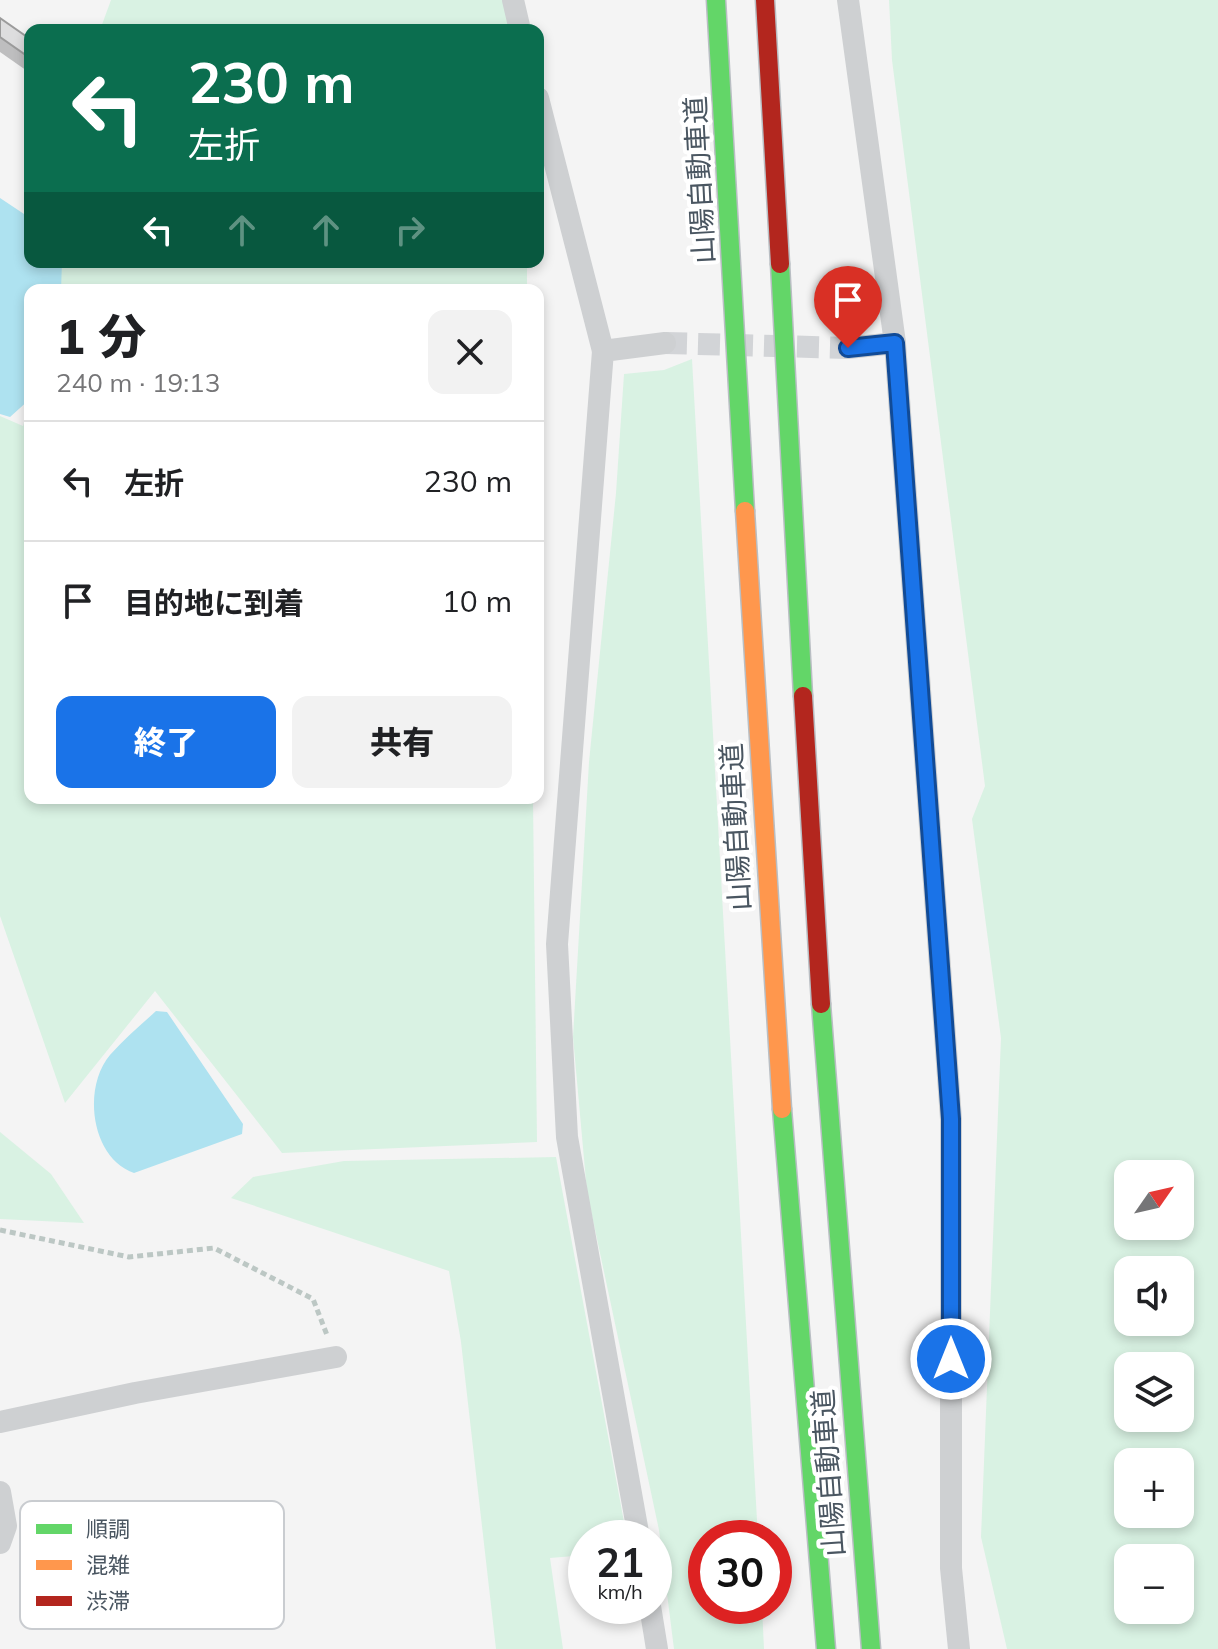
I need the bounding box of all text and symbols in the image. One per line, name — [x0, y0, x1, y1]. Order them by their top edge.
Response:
text: 230 m — [188, 47, 355, 117]
icon: left — [56, 56, 160, 160]
street label: 山陽自動車道 — [677, 95, 721, 265]
text: 左折 — [188, 122, 260, 167]
icon: left — [136, 208, 180, 252]
icon: ahead — [220, 208, 264, 252]
icon: ahead — [304, 208, 348, 252]
icon: right — [388, 208, 432, 252]
pin — [814, 266, 882, 348]
icon: arrive — [826, 278, 870, 322]
text: 1 分 — [56, 306, 146, 366]
button: close — [428, 310, 512, 394]
text: 240 m · 19:13 — [56, 366, 220, 399]
icon: left — [56, 459, 100, 503]
text: 230 m — [424, 462, 512, 500]
text: 左折 — [124, 464, 184, 502]
icon: arrive — [56, 579, 100, 623]
text: 10 m — [442, 582, 512, 620]
text: 目的地に到着 — [124, 584, 304, 622]
button: 終了 — [56, 696, 276, 788]
button: 共有 — [292, 696, 512, 788]
street label: 山陽自動車道 — [713, 742, 757, 912]
north arrow — [1114, 1160, 1194, 1240]
map controls — [1114, 1160, 1194, 1624]
button: sound — [1114, 1256, 1194, 1336]
position arrow — [909, 1317, 993, 1401]
button: layers — [1114, 1352, 1194, 1432]
street label: 山陽自動車道 — [805, 1388, 851, 1558]
button: + — [1114, 1448, 1194, 1528]
legend — [20, 1501, 284, 1629]
text: 順調 — [86, 1515, 130, 1543]
speed limit sign: 30 — [688, 1520, 792, 1624]
text: 21 — [596, 1537, 644, 1587]
button: − — [1114, 1544, 1194, 1624]
text: 混雑 — [86, 1551, 130, 1579]
text: km/h — [597, 1579, 643, 1604]
text: 渋滞 — [86, 1587, 130, 1615]

